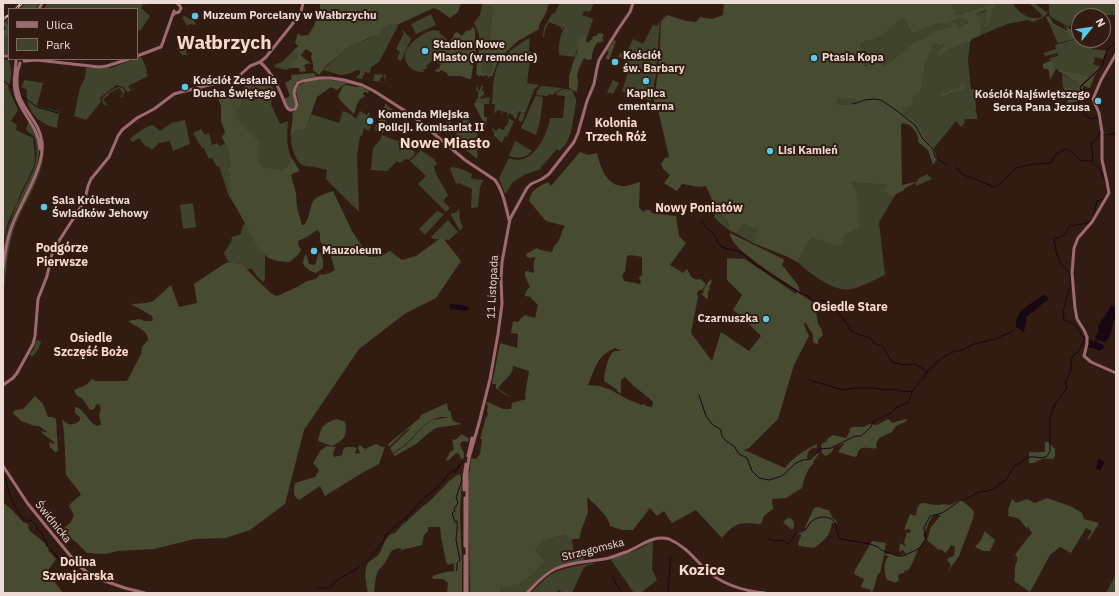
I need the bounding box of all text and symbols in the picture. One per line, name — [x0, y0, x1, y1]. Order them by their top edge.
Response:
legend — [8, 8, 138, 60]
north arrow — [1071, 8, 1111, 48]
place label: Muzeum Porcelany w Wałbrzychu — [203, 9, 377, 23]
marker: Muzeum Porcelany w Wałbrzychu — [190, 11, 200, 21]
text: N — [1093, 16, 1109, 30]
text: Ulica — [46, 17, 73, 32]
district label: Wałbrzych — [177, 33, 271, 55]
text: Park — [46, 37, 70, 52]
place label: Stadion Nowe Miasto (w remoncie) — [433, 38, 537, 64]
marker: Stadion Nowe Miasto (w remoncie) — [420, 46, 430, 56]
place label: Kościół św. Barbary — [623, 49, 685, 75]
place label: Ptasia Kopa — [822, 51, 884, 65]
marker: Ptasia Kopa — [809, 53, 819, 63]
marker: Kościół św. Barbary — [610, 57, 620, 67]
place label: Kościół Zesłania Ducha Świętego — [193, 74, 277, 100]
marker: Kaplica cmentarna — [641, 76, 651, 86]
marker: Kościół Zesłania Ducha Świętego — [180, 82, 190, 92]
place label: Kaplica cmentarna — [618, 87, 674, 113]
place label: Kościół Najświętszego Serca Pana Jezusa — [975, 88, 1090, 114]
marker: Kościół Najświętszego Serca Pana Jezusa — [1093, 96, 1103, 106]
place label: Komenda Miejska Policji. Komisariat II — [378, 108, 484, 134]
marker: Komenda Miejska Policji. Komisariat II — [365, 116, 375, 126]
district label: Kolonia Trzech Róż — [585, 117, 647, 145]
district label: Nowe Miasto — [400, 135, 490, 153]
place label: Lisi Kamień — [778, 144, 838, 158]
marker: Lisi Kamień — [765, 146, 775, 156]
place label: Sala Królestwa Świadków Jehowy — [52, 194, 148, 220]
marker: Sala Królestwa Świadków Jehowy — [39, 202, 49, 212]
district label: Nowy Poniatów — [655, 202, 743, 216]
district label: Podgórze Pierwsze — [36, 242, 88, 270]
place label: Mauzoleum — [322, 244, 381, 258]
marker: Mauzoleum — [309, 246, 319, 256]
street label: 11 Listopada — [485, 255, 501, 319]
district label: Osiedle Stare — [812, 301, 888, 315]
place label: Czarnuszka — [698, 312, 758, 326]
marker: Czarnuszka — [761, 314, 771, 324]
district label: Osiedle Szczęść Boże — [53, 332, 129, 360]
street label: Świdnicka — [32, 498, 74, 546]
street label: Strzegomska — [560, 536, 626, 564]
district label: Dolina Szwajcarska — [42, 556, 114, 584]
district label: Kozice — [679, 562, 725, 580]

